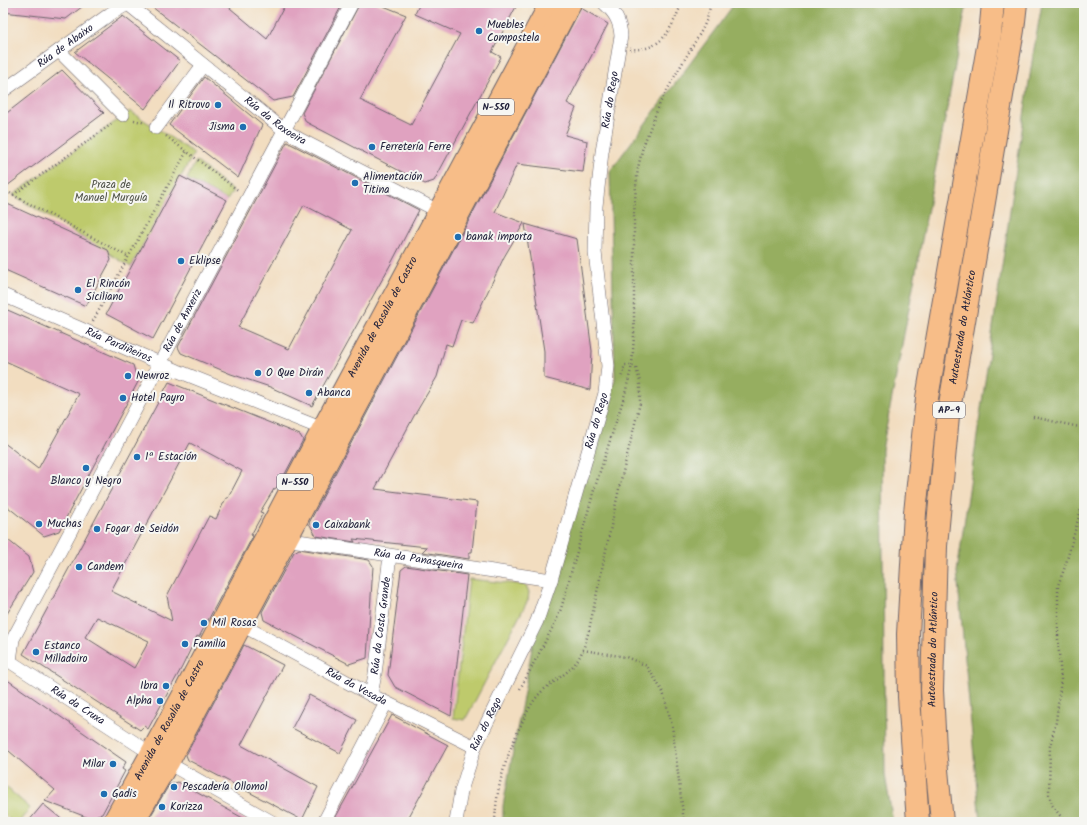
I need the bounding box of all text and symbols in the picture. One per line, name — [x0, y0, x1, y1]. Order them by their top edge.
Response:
place label: Muebles Compostela — [487, 16, 539, 47]
street label: Rúa de Abaixo — [33, 19, 98, 73]
marker: Muebles Compostela — [474, 26, 484, 36]
street label: Rúa do Rego — [597, 70, 624, 130]
street label: Rúa da Raxoeira — [240, 92, 309, 150]
place label: Il Ritrovo — [168, 96, 210, 114]
road number: N-550 — [478, 99, 514, 115]
marker: Il Ritrovo — [213, 100, 223, 110]
place label: Jisma — [209, 118, 235, 136]
marker: Jisma — [238, 122, 248, 132]
place label: Ferretería Ferre — [380, 138, 451, 156]
marker: Ferretería Ferre — [367, 142, 377, 152]
place label: Alimentación Titina — [363, 168, 422, 199]
park label: Praza de Manuel Murguía — [75, 176, 147, 207]
marker: Alimentación Titina — [350, 178, 360, 188]
place label: banak importa — [466, 228, 532, 246]
marker: banak importa — [453, 232, 463, 242]
place label: Eklipse — [189, 252, 221, 270]
street label: Avenida de Rosalía de Castro — [343, 253, 423, 381]
marker: Eklipse — [176, 256, 186, 266]
street label: Autoestrada do Atlántico — [944, 269, 981, 386]
place label: El Rincón Siciliano — [86, 275, 130, 306]
marker: El Rincón Siciliano — [73, 285, 83, 295]
street label: Rúa de Anxeriz — [158, 286, 207, 356]
street label: Rúa Pardiñeiros — [82, 323, 155, 368]
place label: O Que Dirán — [266, 364, 323, 382]
place label: Newroz — [136, 367, 169, 385]
marker: O Que Dirán — [253, 368, 263, 378]
marker: Newroz — [123, 371, 133, 381]
place label: Abanca — [317, 384, 351, 402]
marker: Abanca — [304, 388, 314, 398]
place label: Hotel Payro — [131, 389, 185, 407]
street label: Rúa do Rego — [580, 391, 614, 451]
marker: Hotel Payro — [118, 393, 128, 403]
road number: AP-9 — [933, 402, 965, 418]
place label: 1ª Estación — [145, 448, 197, 466]
marker: 1ª Estación — [132, 452, 142, 462]
marker: Blanco y Negro — [81, 463, 91, 473]
place label: Blanco y Negro — [51, 472, 121, 490]
road number: N-550 — [277, 474, 313, 490]
place label: Muchas — [47, 515, 82, 533]
place label: Caixabank — [324, 516, 371, 534]
marker: Muchas — [34, 519, 44, 529]
place label: Fogar de Seidón — [105, 520, 179, 538]
marker: Caixabank — [311, 520, 321, 530]
marker: Fogar de Seidón — [92, 524, 102, 534]
street label: Rúa da Panasqueira — [372, 544, 464, 575]
place label: Candem — [87, 558, 124, 576]
marker: Candem — [74, 562, 84, 572]
street label: Rúa da Costa Grande — [366, 576, 396, 676]
street label: Autoestrada do Atlántico — [923, 591, 944, 708]
place label: Mil Rosas — [212, 614, 257, 632]
marker: Mil Rosas — [199, 618, 209, 628]
place label: Familia — [193, 635, 226, 653]
place label: Estanco Milladoiro — [44, 637, 88, 668]
marker: Familia — [180, 639, 190, 649]
marker: Estanco Milladoiro — [31, 647, 41, 657]
street label: Avenida de Rosalía de Castro — [129, 656, 210, 784]
street label: Rúa da Vesada — [322, 663, 390, 711]
place label: Ibra — [140, 677, 158, 695]
street label: Rúa da Cruxa — [47, 681, 108, 730]
marker: Ibra — [161, 681, 171, 691]
place label: Alpha — [126, 692, 152, 710]
street label: Rúa do Rego — [465, 694, 507, 753]
marker: Alpha — [155, 696, 165, 706]
place label: Milar — [82, 755, 106, 773]
marker: Milar — [108, 759, 118, 769]
place label: Pescadería Ollomol — [182, 778, 268, 796]
marker: Pescadería Ollomol — [169, 782, 179, 792]
place label: Gadis — [112, 785, 137, 803]
marker: Gadis — [99, 789, 109, 799]
place label: Korizza — [170, 798, 203, 816]
marker: Korizza — [157, 802, 167, 812]

